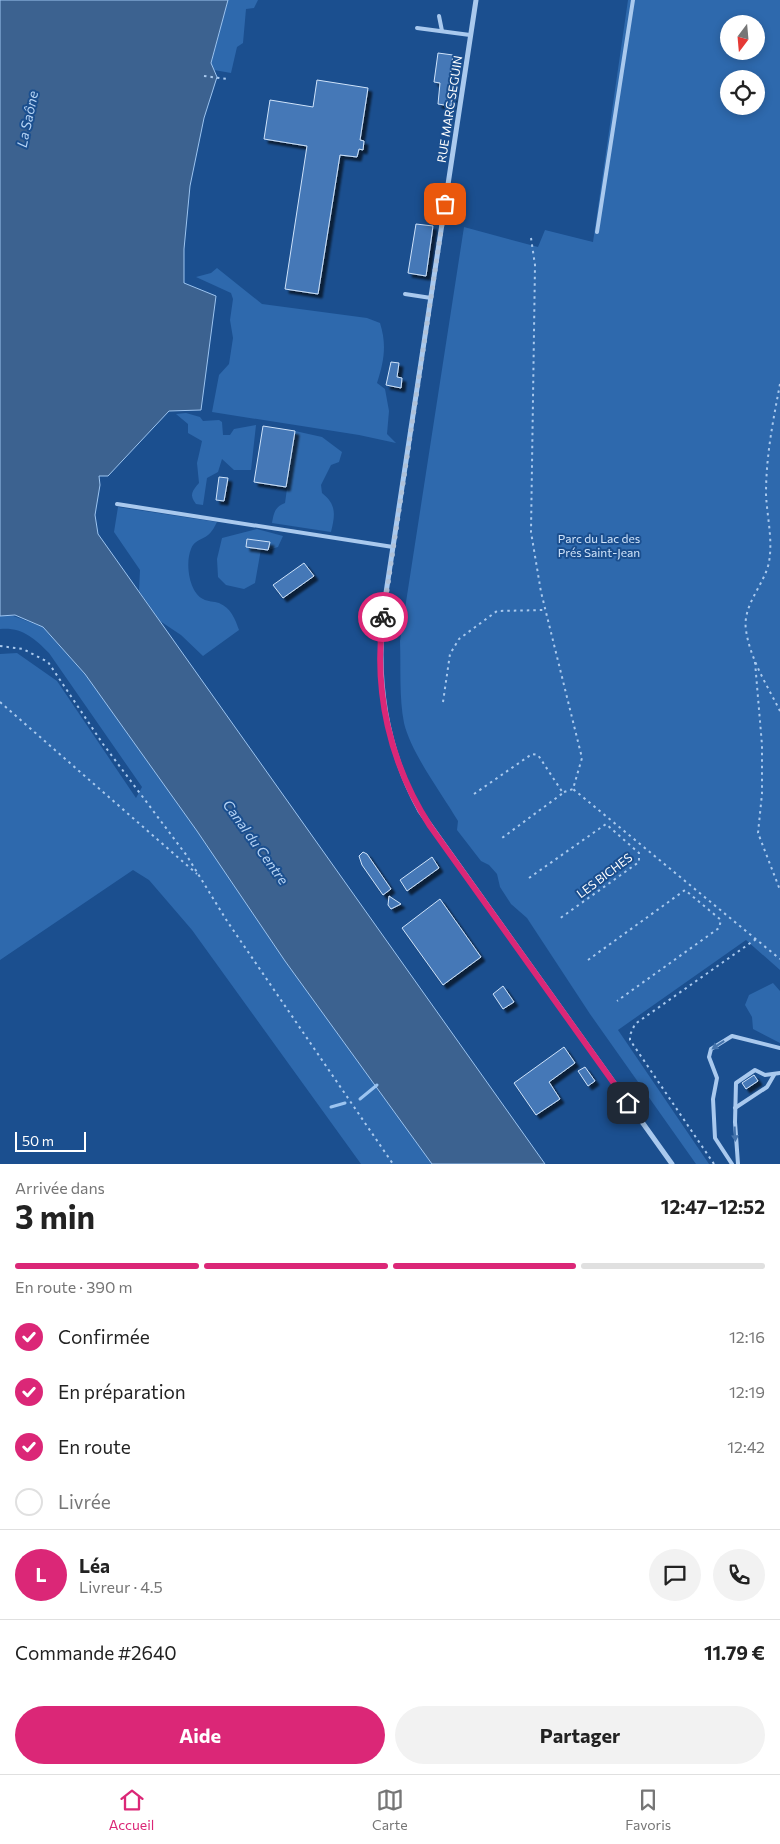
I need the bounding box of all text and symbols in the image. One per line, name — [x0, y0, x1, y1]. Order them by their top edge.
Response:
north arrow — [720, 15, 765, 60]
map controls — [720, 15, 765, 115]
street label: RUE MARC SEGUIN — [434, 54, 464, 164]
button: locate — [720, 70, 765, 115]
water label: La Saône — [13, 89, 41, 149]
pin — [424, 183, 466, 225]
icon: bag — [431, 190, 459, 218]
park label: Parc du Lac des Prés Saint-Jean — [558, 531, 640, 560]
courier — [358, 592, 408, 642]
icon: bike — [369, 603, 397, 631]
water label: Canal du Centre — [220, 796, 293, 888]
street label: LES BICHES — [574, 850, 634, 900]
one-way arrow — [711, 1040, 725, 1050]
pin — [607, 1082, 649, 1124]
icon: home — [614, 1089, 642, 1117]
one-way arrow — [732, 1126, 740, 1142]
scale bar — [15, 1129, 86, 1152]
text: 50 m — [22, 1132, 54, 1149]
text: Arrivée dans — [15, 1178, 105, 1197]
text: 12:47–12:52 — [661, 1195, 765, 1218]
text: 3 min — [15, 1196, 95, 1236]
text: En route · 390 m — [15, 1277, 132, 1296]
icon: check — [15, 1323, 43, 1351]
text: Confirmée — [58, 1325, 150, 1348]
text: 12:16 — [729, 1327, 765, 1346]
icon: check — [15, 1378, 43, 1406]
text: En préparation — [58, 1380, 186, 1403]
text: 12:19 — [729, 1382, 765, 1401]
icon: check — [15, 1433, 43, 1461]
text: En route — [58, 1435, 131, 1458]
text: 12:42 — [727, 1437, 765, 1456]
text: Livrée — [58, 1490, 111, 1513]
button: chat — [649, 1549, 701, 1601]
button: phone — [713, 1549, 765, 1601]
text: Léa — [79, 1554, 110, 1577]
text: L — [35, 1563, 47, 1586]
text: Livreur · 4.5 — [79, 1577, 163, 1596]
text: Commande #2640 — [15, 1641, 177, 1664]
text: 11.79 € — [704, 1641, 765, 1664]
button: Aide — [15, 1706, 385, 1764]
button: Partager — [395, 1706, 765, 1764]
tab: Accueil — [109, 1786, 154, 1833]
tab: Carte — [372, 1786, 408, 1833]
tab: Favoris — [625, 1786, 671, 1833]

